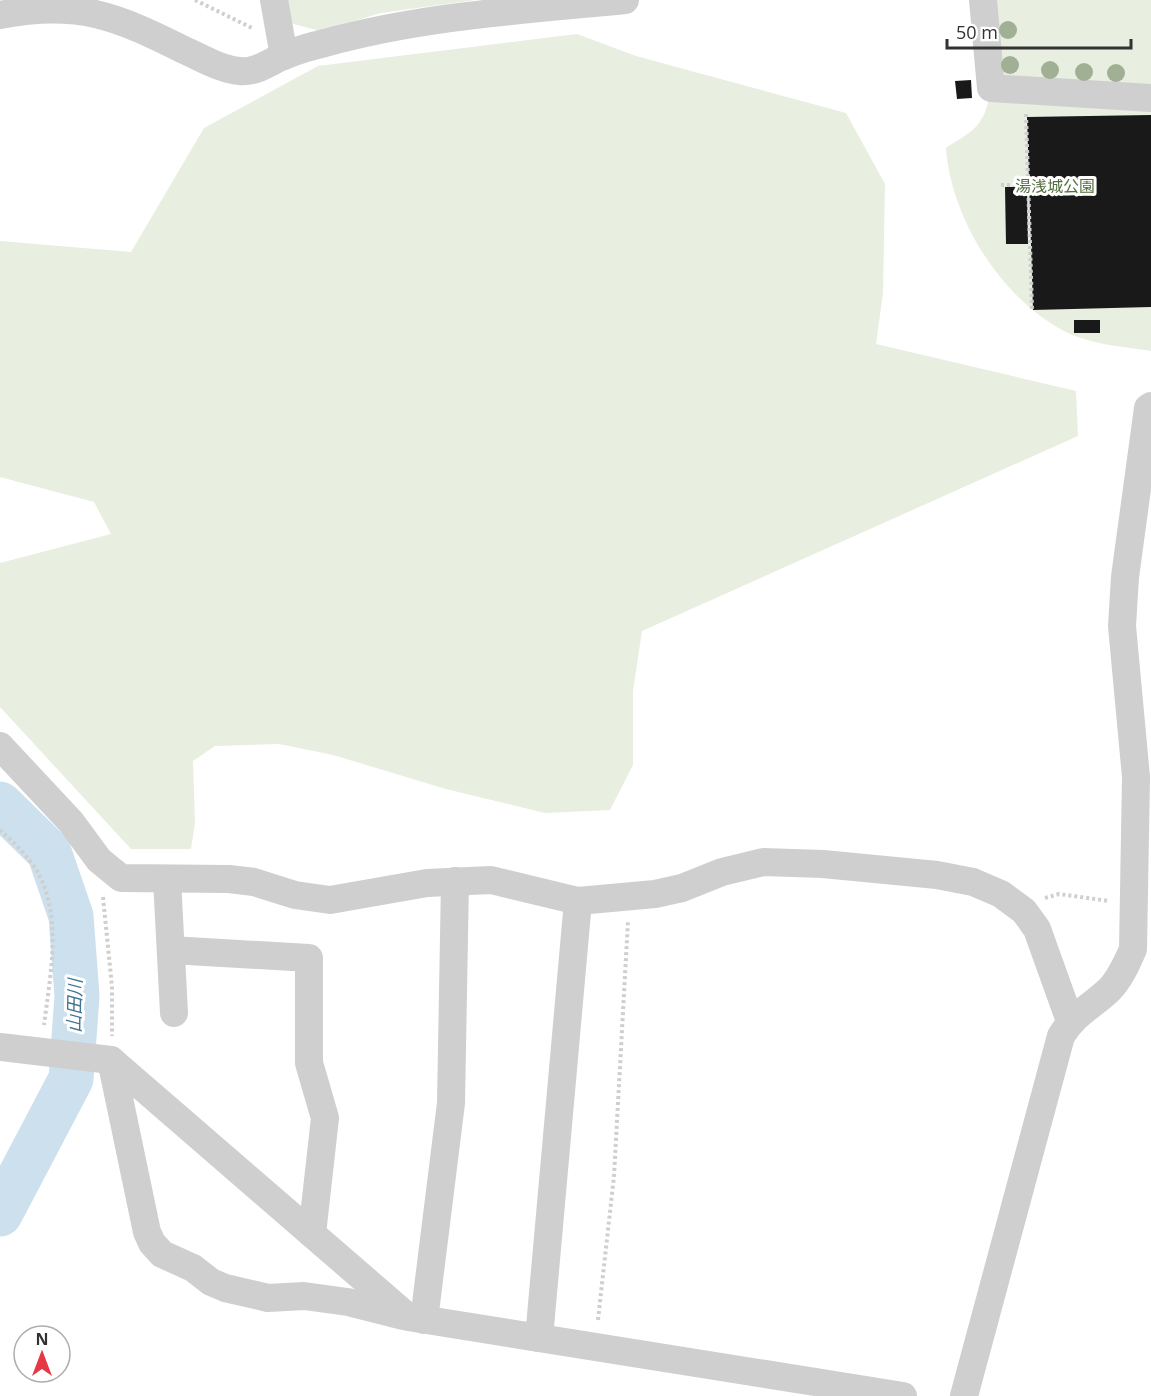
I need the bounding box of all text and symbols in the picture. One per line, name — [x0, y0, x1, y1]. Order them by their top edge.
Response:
scale bar — [947, 12, 1132, 50]
text: 50 m — [956, 20, 998, 44]
park label: 湯浅城公園 — [1015, 175, 1095, 197]
water label: 山田川 — [62, 977, 87, 1033]
north arrow — [12, 1324, 72, 1384]
text: N — [35, 1328, 49, 1350]

